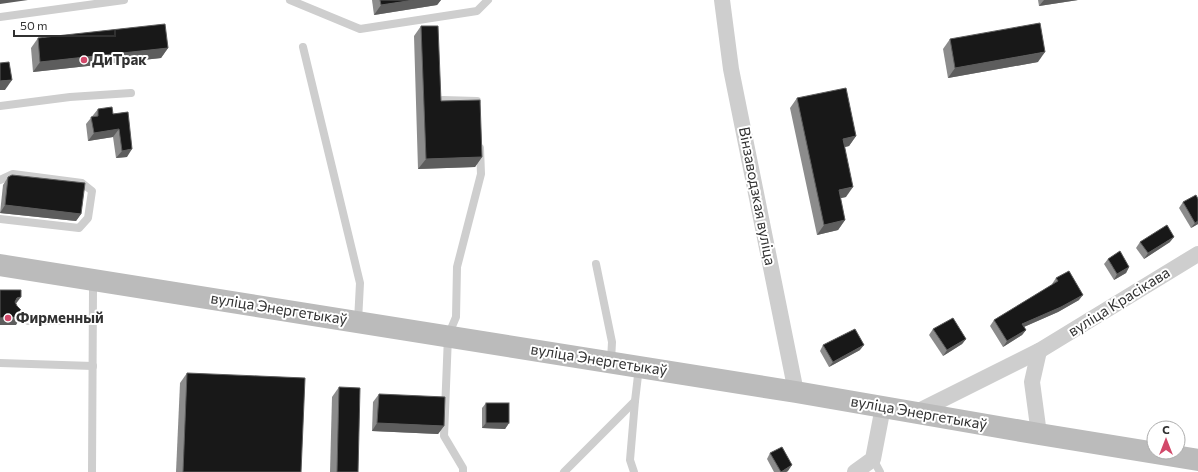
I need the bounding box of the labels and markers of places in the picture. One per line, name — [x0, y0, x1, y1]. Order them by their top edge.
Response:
place label: ДиТрак — [92, 50, 147, 68]
marker: ДиТрак — [79, 55, 89, 65]
place label: Фирменный — [16, 308, 104, 326]
marker: Фирменный — [3, 313, 13, 323]

